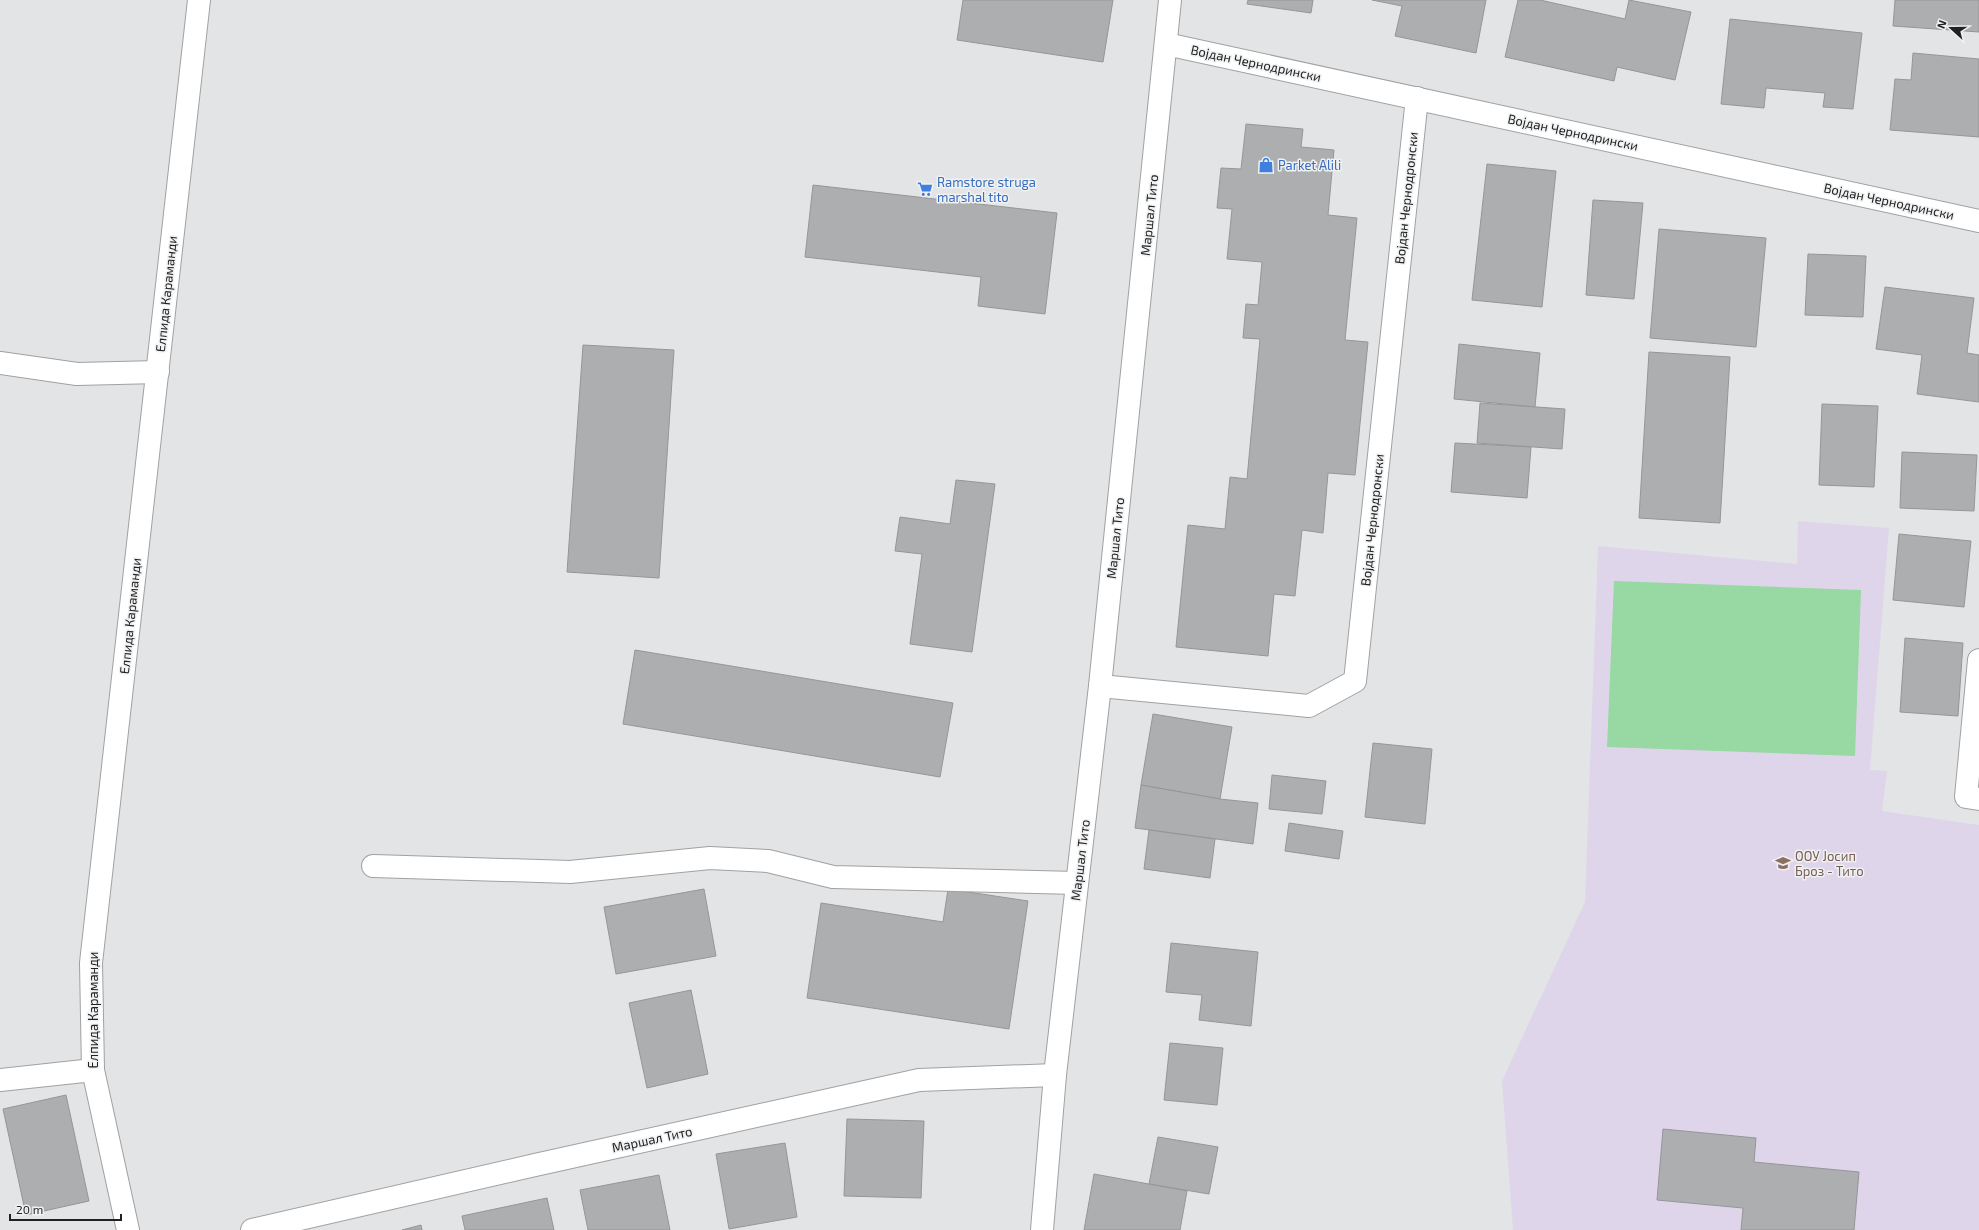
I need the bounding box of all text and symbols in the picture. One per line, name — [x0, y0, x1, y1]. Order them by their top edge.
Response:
north arrow — [1931, 8, 1971, 48]
text: N — [1934, 18, 1949, 30]
street label: Војдан Чернодрински — [1189, 41, 1323, 85]
street label: Војдан Чернодрински — [1506, 110, 1640, 154]
street label: Војдан Чернодронски — [1391, 131, 1421, 265]
shop icon: Parket Alili — [1257, 156, 1275, 174]
place label: Parket Alili — [1278, 157, 1341, 173]
street label: Маршал Тито — [1137, 173, 1161, 257]
place label: Ramstore struga marshal tito — [937, 174, 1036, 205]
street label: Војдан Чернодрински — [1822, 179, 1956, 223]
supermarket icon: Ramstore struga marshal tito — [916, 180, 934, 198]
street label: Елпида Караманди — [152, 235, 180, 353]
street label: Војдан Чернодронски — [1357, 453, 1387, 587]
street label: Маршал Тито — [1103, 496, 1127, 580]
street label: Елпида Караманди — [116, 557, 144, 675]
street label: Маршал Тито — [1067, 818, 1093, 902]
place label: ООУ Јосип Броз - Тито — [1795, 848, 1864, 879]
school or university icon: ООУ Јосип Броз - Тито — [1774, 854, 1792, 872]
street label: Елпида Караманди — [85, 952, 101, 1068]
street label: Маршал Тито — [610, 1123, 694, 1155]
scale bar — [10, 1196, 121, 1222]
text: 20 m — [16, 1202, 43, 1216]

